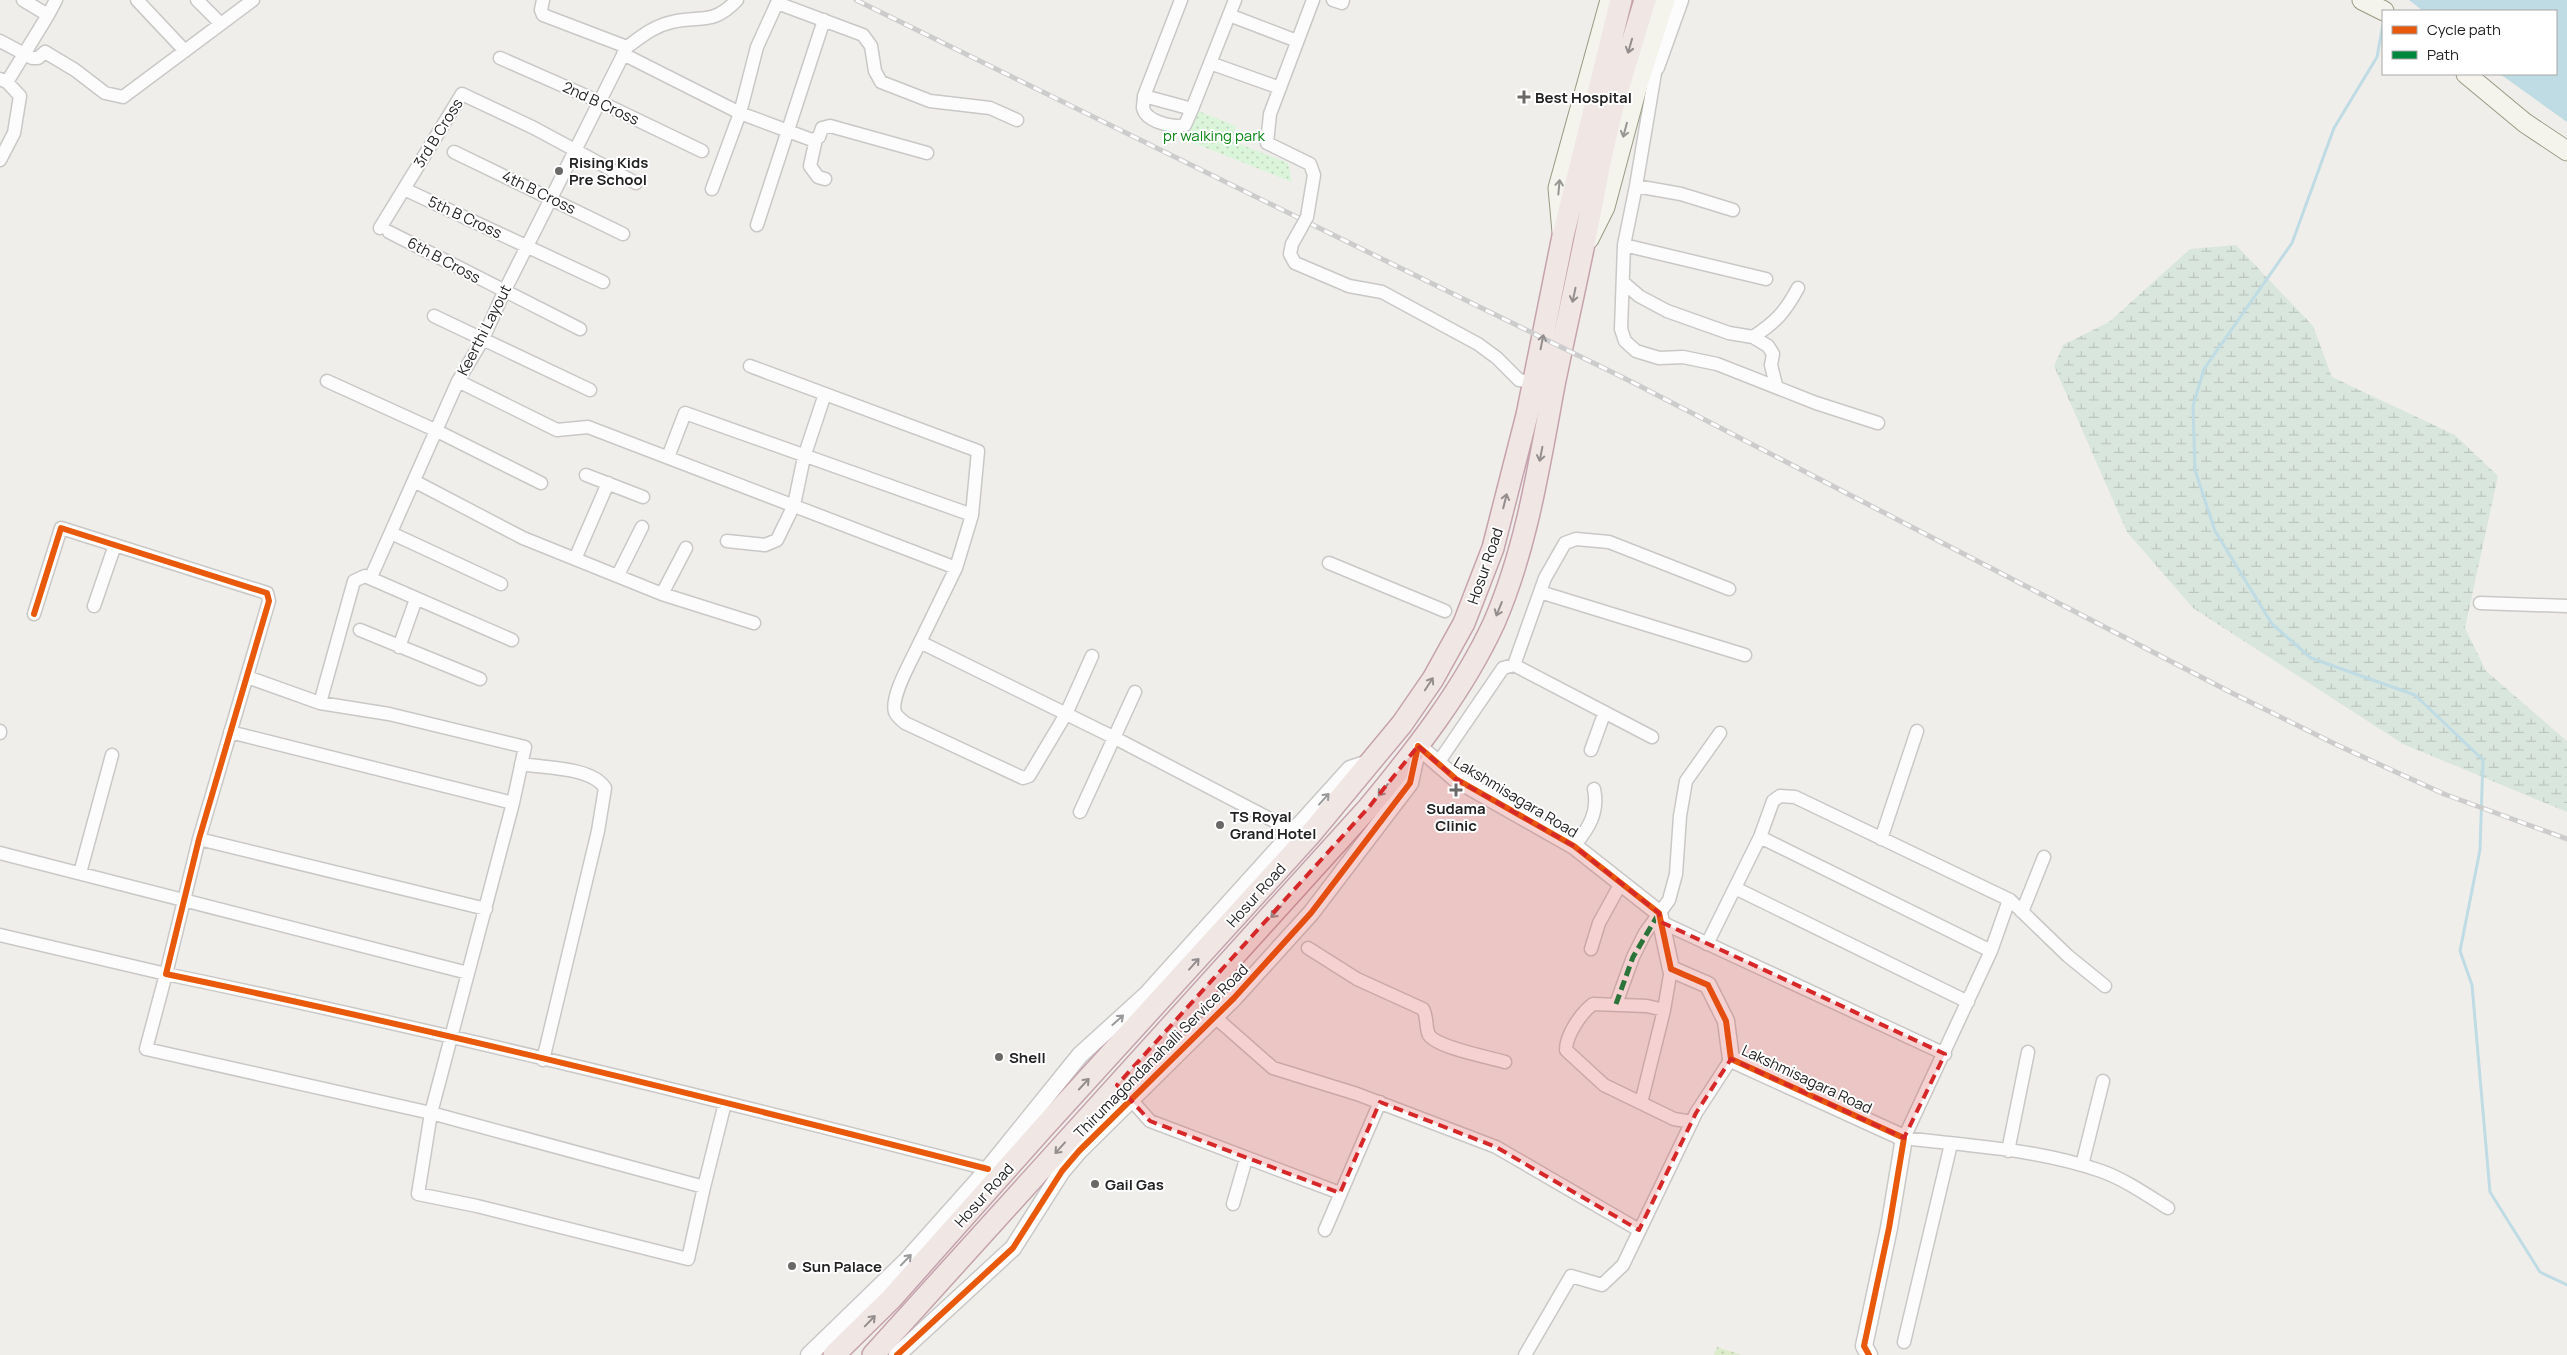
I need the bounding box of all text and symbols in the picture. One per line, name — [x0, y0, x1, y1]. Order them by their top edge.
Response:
legend — [2382, 10, 2557, 75]
text: Cycle path — [2427, 19, 2501, 40]
one-way arrow — [1625, 38, 1635, 54]
text: Path — [2427, 44, 2459, 65]
street label: 2nd B Cross — [559, 76, 643, 130]
place label: Best Hospital — [1535, 87, 1632, 108]
marker: Best Hospital — [1517, 90, 1531, 104]
street label: 3rd B Cross — [408, 94, 468, 172]
one-way arrow — [1620, 122, 1630, 138]
park label: pr walking park — [1163, 125, 1266, 146]
place label: Rising Kids Pre School — [569, 152, 648, 190]
street label: 4th B Cross — [499, 165, 579, 219]
marker: Rising Kids Pre School — [553, 165, 565, 177]
one-way arrow — [1554, 180, 1564, 196]
street label: 5th B Cross — [425, 191, 505, 243]
street label: 6th B Cross — [404, 232, 484, 288]
street label: Keerthi Layout — [452, 281, 516, 379]
one-way arrow — [1569, 287, 1578, 303]
one-way arrow — [1538, 335, 1547, 351]
one-way arrow — [1535, 446, 1545, 462]
one-way arrow — [1501, 493, 1510, 509]
street label: Hosur Road — [1462, 525, 1508, 607]
one-way arrow — [1494, 601, 1503, 617]
one-way arrow — [1424, 677, 1435, 691]
street label: Lakshmisagara Road — [1450, 752, 1582, 842]
one-way arrow — [1378, 783, 1389, 796]
marker: Sudama Clinic — [1449, 783, 1463, 797]
one-way arrow — [1318, 793, 1330, 806]
place label: Sudama Clinic — [1426, 798, 1486, 836]
place label: TS Royal Grand Hotel — [1230, 806, 1316, 844]
marker: TS Royal Grand Hotel — [1214, 819, 1226, 831]
street label: Hosur Road — [1221, 858, 1291, 932]
one-way arrow — [1270, 905, 1282, 918]
one-way arrow — [1188, 958, 1200, 971]
street label: Thirumagondanahalli Service Road — [1069, 959, 1253, 1143]
one-way arrow — [1111, 1015, 1124, 1026]
street label: Lakshmisagara Road — [1738, 1040, 1876, 1118]
place label: Shell — [1009, 1047, 1046, 1068]
marker: Shell — [993, 1051, 1005, 1063]
one-way arrow — [1078, 1077, 1090, 1090]
one-way arrow — [1054, 1142, 1066, 1155]
street label: Hosur Road — [949, 1158, 1019, 1232]
place label: Gail Gas — [1105, 1174, 1164, 1195]
marker: Gail Gas — [1089, 1178, 1101, 1190]
one-way arrow — [900, 1255, 912, 1267]
place label: Sun Palace — [802, 1256, 882, 1277]
marker: Sun Palace — [786, 1260, 798, 1272]
one-way arrow — [863, 1316, 875, 1328]

